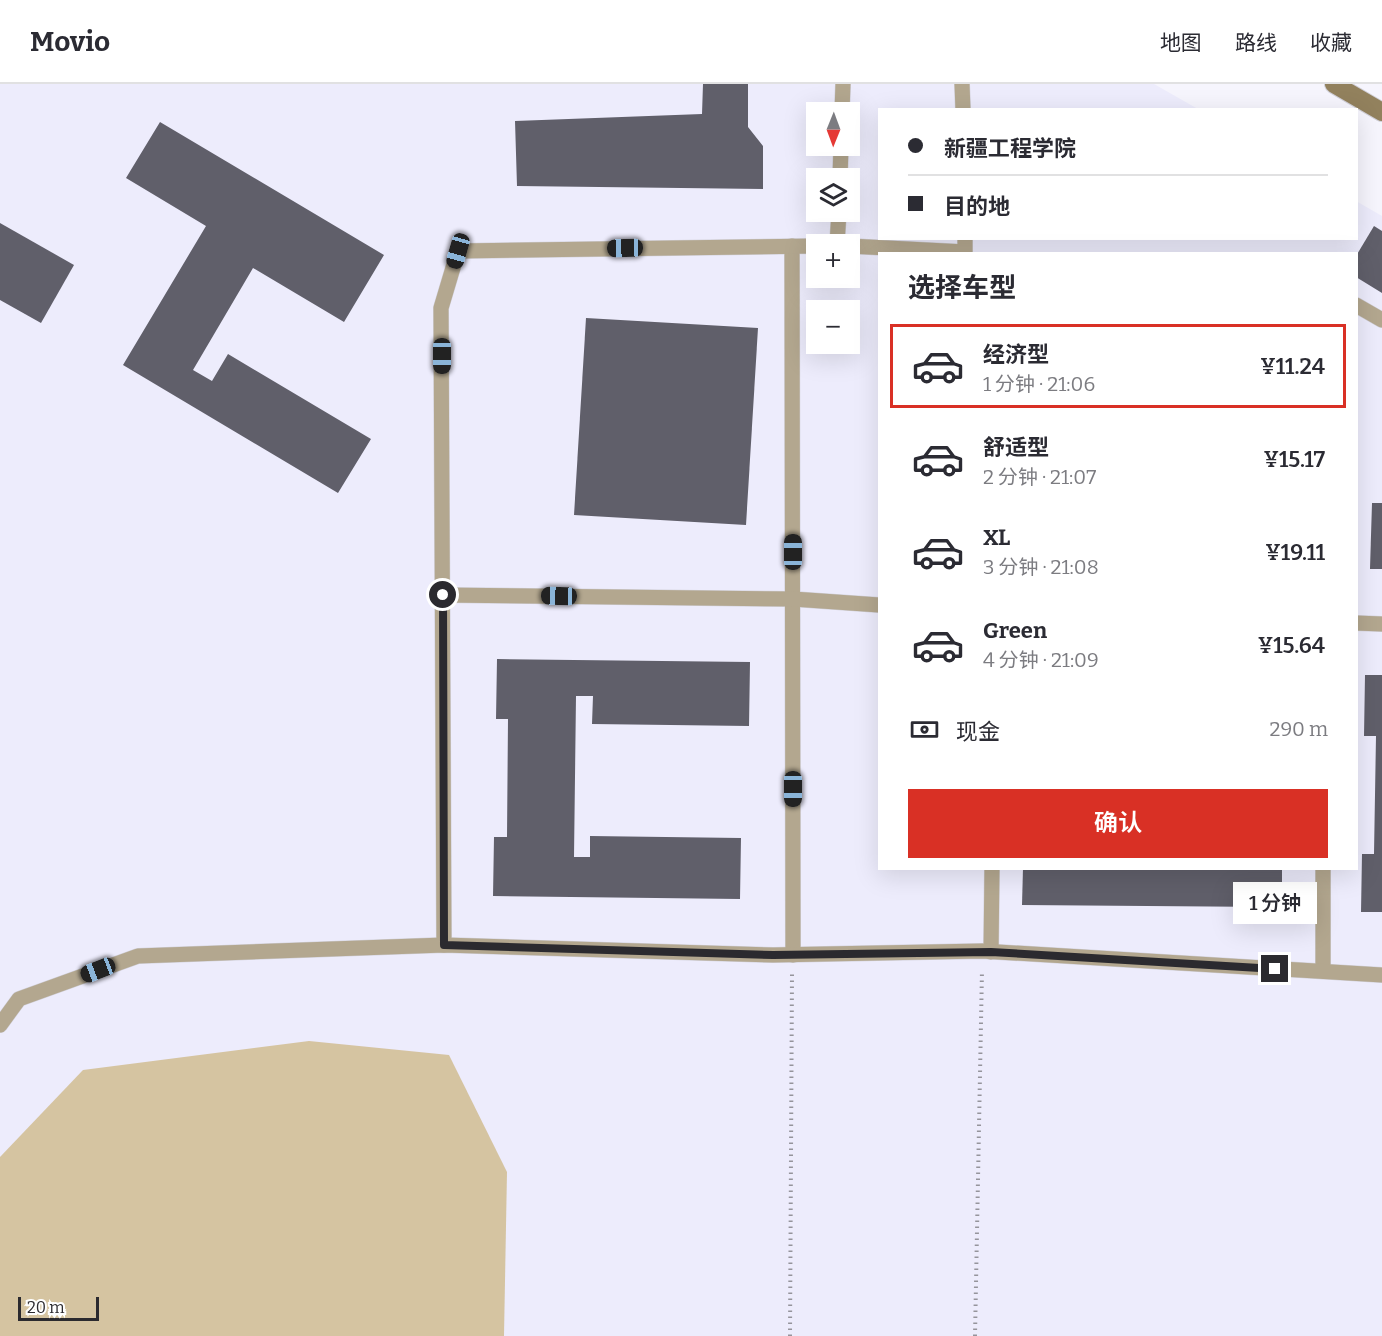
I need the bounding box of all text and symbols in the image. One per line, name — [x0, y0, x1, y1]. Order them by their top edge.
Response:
text: Movio — [30, 25, 110, 58]
text: 地图 — [1160, 30, 1202, 56]
text: 路线 — [1235, 30, 1277, 56]
text: 收藏 — [1310, 30, 1352, 56]
north arrow — [806, 102, 860, 156]
map controls — [806, 102, 860, 354]
text: 新疆工程学院 — [944, 135, 1076, 162]
button: layers — [806, 168, 860, 222]
text: 目的地 — [944, 193, 1010, 220]
car — [444, 231, 472, 271]
button: + — [806, 234, 860, 288]
car — [607, 239, 643, 257]
text: 选择车型 — [908, 272, 1016, 304]
button: − — [806, 300, 860, 354]
car — [433, 338, 451, 374]
icon: car — [911, 339, 965, 393]
text: 经济型 — [983, 341, 1049, 368]
text: ¥11.24 — [1260, 353, 1325, 380]
text: 1 分钟 · 21:06 — [983, 372, 1095, 396]
icon: car — [911, 432, 965, 486]
text: 舒适型 — [983, 434, 1049, 461]
text: ¥15.17 — [1264, 446, 1325, 473]
text: 2 分钟 · 21:07 — [983, 465, 1096, 489]
text: XL — [983, 524, 1010, 551]
icon: car — [911, 525, 965, 579]
car — [784, 534, 802, 570]
text: ¥19.11 — [1265, 539, 1325, 566]
text: 3 分钟 · 21:08 — [983, 555, 1099, 579]
route start — [429, 581, 456, 608]
car — [541, 587, 577, 605]
text: Green — [983, 617, 1047, 644]
icon: car — [911, 618, 965, 672]
text: ¥15.64 — [1258, 632, 1325, 659]
text: 4 分钟 · 21:09 — [983, 648, 1099, 672]
icon: cash — [908, 713, 941, 746]
text: 290 m — [1270, 717, 1328, 741]
text: 现金 — [956, 718, 1000, 745]
car — [784, 771, 802, 807]
button: 确认 — [908, 789, 1328, 858]
callout: 1 分钟 — [1233, 882, 1317, 924]
text: 1 分钟 — [1249, 891, 1301, 915]
car — [78, 955, 118, 985]
route end — [1261, 955, 1288, 982]
scale bar — [18, 1294, 99, 1322]
text: 20 m — [27, 1298, 64, 1317]

